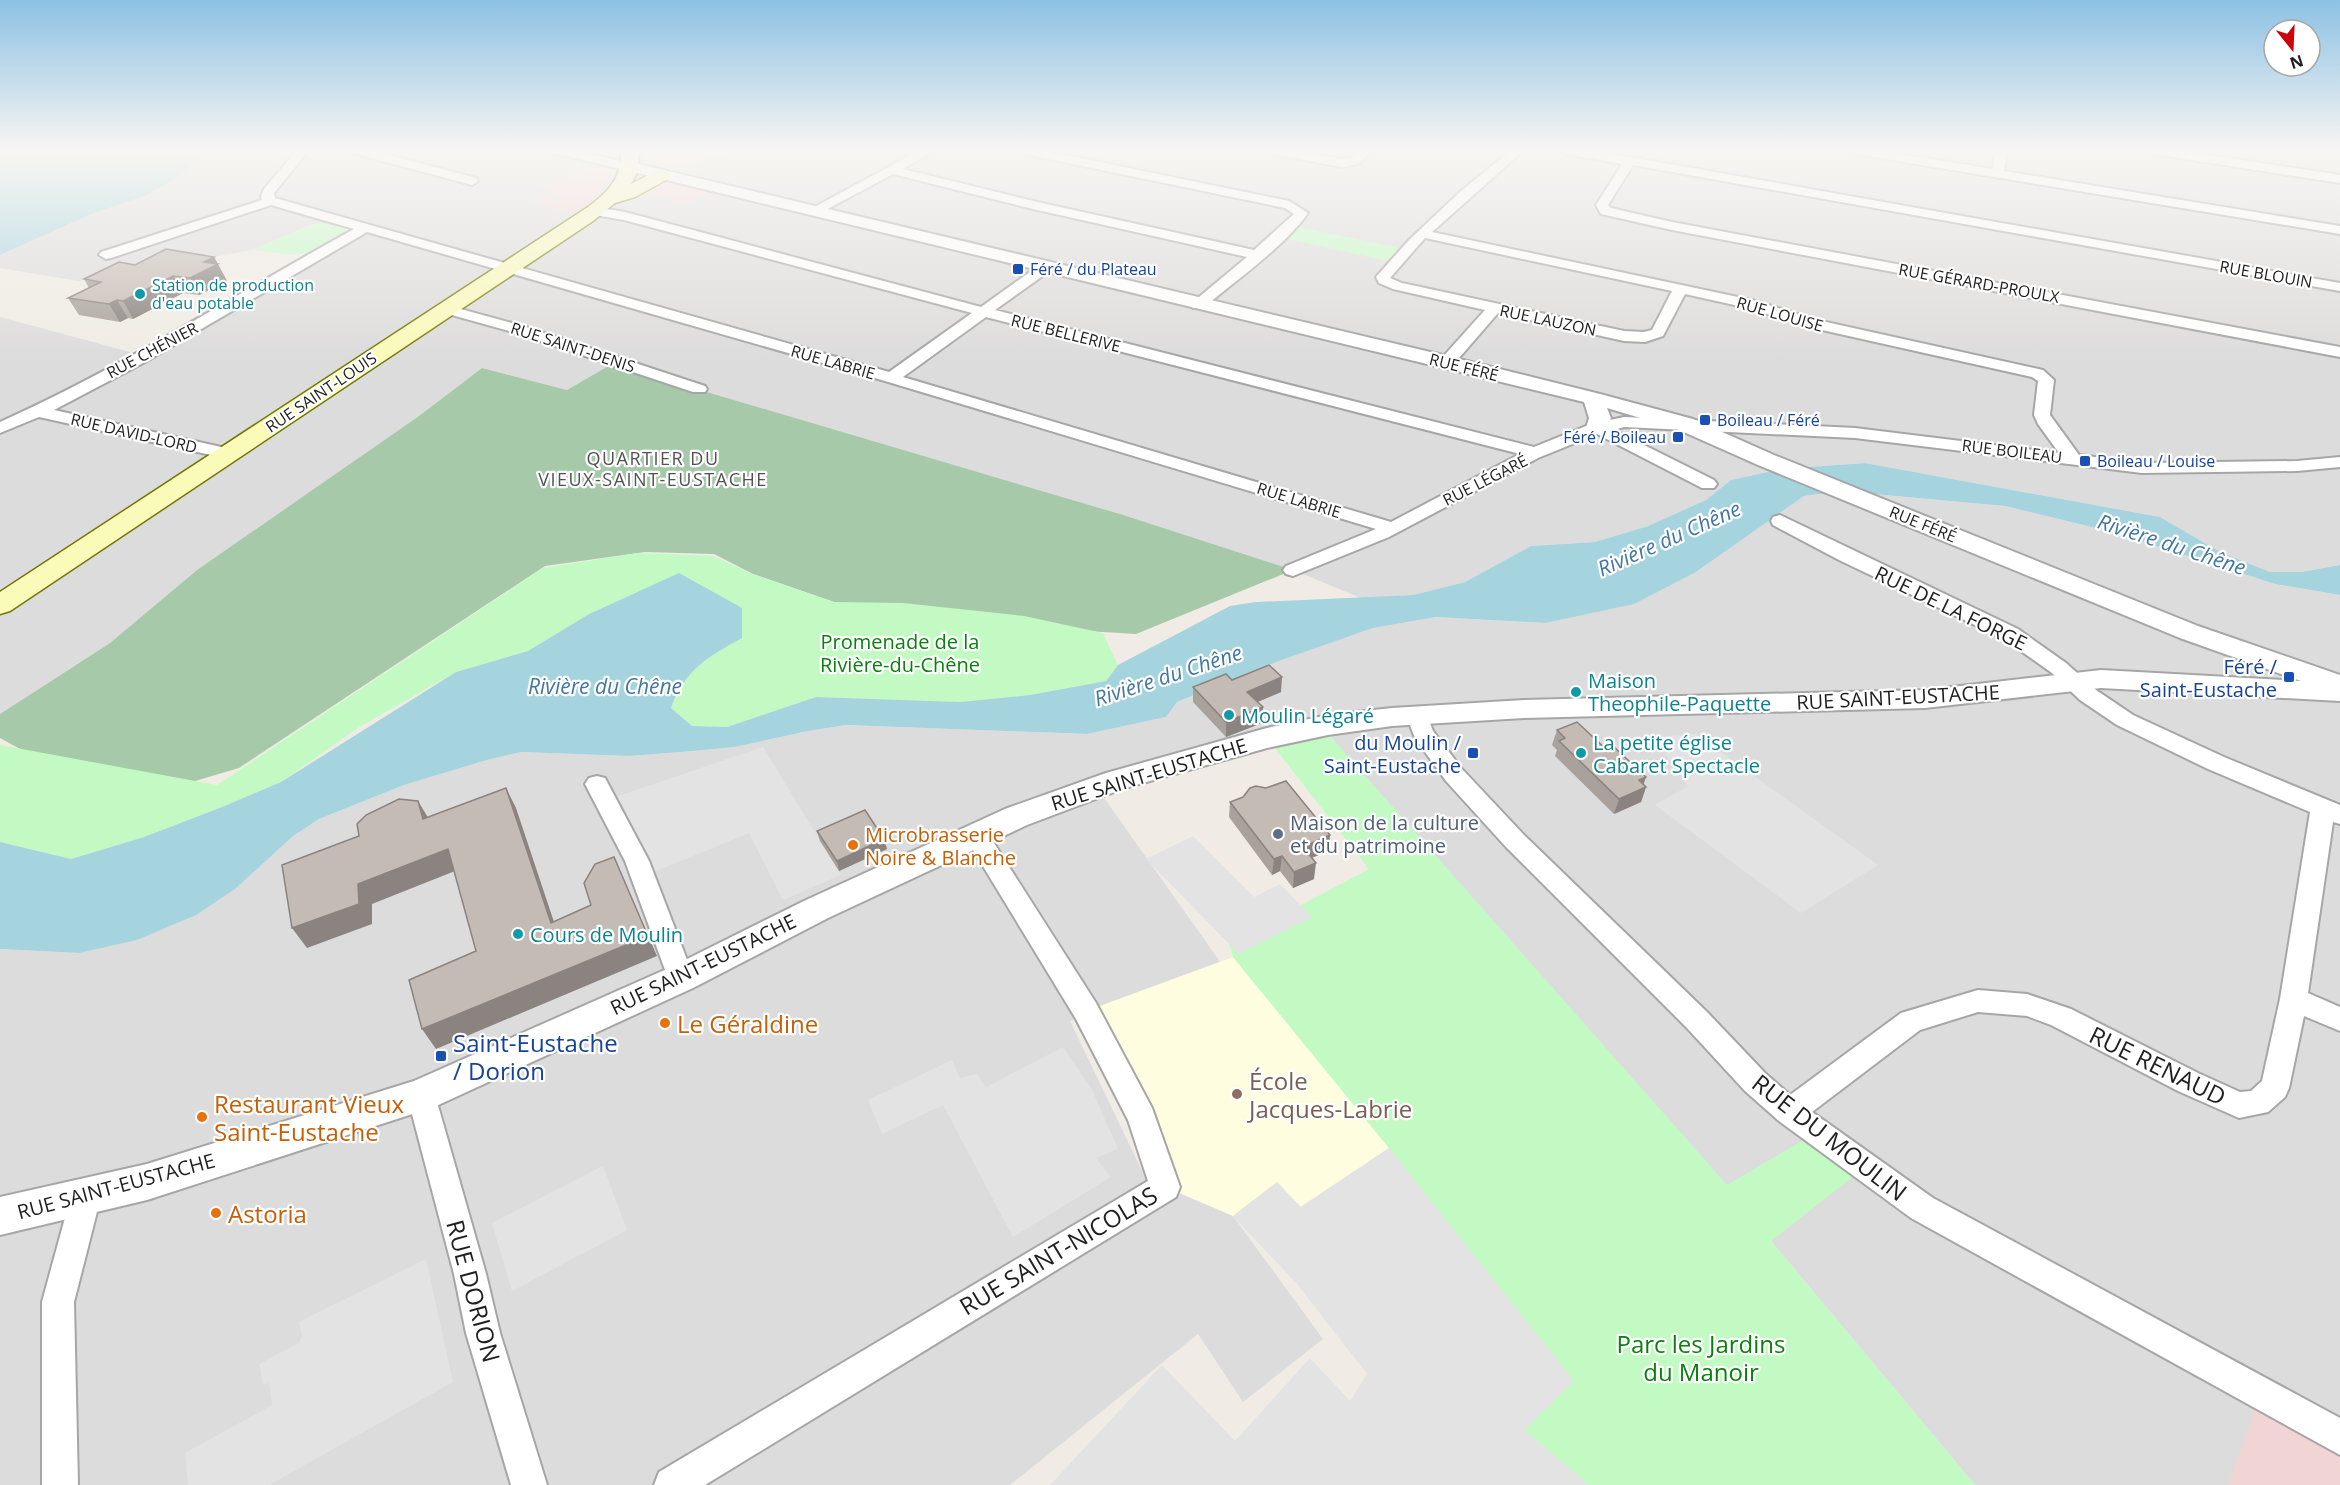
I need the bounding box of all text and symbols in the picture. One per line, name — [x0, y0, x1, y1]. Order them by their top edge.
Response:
north arrow — [2262, 18, 2322, 78]
text: N — [2287, 50, 2306, 75]
street label: RUE BLOUIN — [2218, 255, 2314, 293]
place label: Féré / du Plateau — [1030, 258, 1157, 280]
street label: RUE GÉRARD-PROULX — [1897, 258, 2062, 308]
marker: Féré / du Plateau — [1011, 262, 1025, 276]
place label: Station de production d'eau potable — [152, 274, 314, 314]
marker: Station de production d'eau potable — [133, 287, 147, 301]
street label: RUE LOUISE — [1734, 291, 1826, 337]
street label: RUE LAUZON — [1498, 299, 1598, 341]
street label: RUE BELLERIVE — [1009, 309, 1123, 357]
street label: RUE SAINT-DENIS — [508, 316, 638, 378]
street label: RUE CHÉNIER — [102, 317, 202, 383]
street label: RUE LABRIE — [788, 339, 878, 385]
street label: RUE SAINT-LOUIS — [261, 347, 381, 437]
street label: RUE FÉRÉ — [1427, 348, 1501, 386]
street label: RUE DAVID-LORD — [69, 408, 199, 458]
place label: Boileau / Féré — [1717, 409, 1820, 431]
marker: Boileau / Féré — [1698, 413, 1712, 427]
place label: Féré / Boileau — [1563, 426, 1666, 448]
marker: Féré / Boileau — [1671, 430, 1685, 444]
street label: RUE BOILEAU — [1961, 434, 2063, 468]
district label: QUARTIER DU VIEUX-SAINT-EUSTACHE — [538, 446, 768, 491]
street label: RUE LÉGARÉ — [1439, 449, 1531, 511]
place label: Boileau / Louise — [2097, 450, 2215, 472]
marker: Boileau / Louise — [2078, 454, 2092, 468]
street label: RUE LABRIE — [1254, 477, 1344, 523]
water label: Rivière du Chêne — [1593, 494, 1745, 582]
street label: RUE FÉRÉ — [1886, 501, 1960, 547]
water label: Rivière du Chêne — [2094, 507, 2250, 581]
street label: RUE DE LA FORGE — [1870, 559, 2032, 657]
park label: Promenade de la Rivière-du-Chêne — [820, 628, 980, 678]
water label: Rivière du Chêne — [1090, 638, 1246, 712]
place label: Féré / Saint-Eustache — [2140, 653, 2278, 703]
place label: Maison Theophile-Paquette — [1588, 667, 1771, 717]
marker: Féré / Saint-Eustache — [2282, 670, 2296, 684]
water label: Rivière du Chêne — [528, 672, 682, 700]
street label: RUE SAINT-EUSTACHE — [1796, 678, 2000, 716]
marker: Maison Theophile-Paquette — [1569, 685, 1583, 699]
place label: Moulin Légaré — [1241, 702, 1374, 729]
marker: Moulin Légaré — [1222, 708, 1236, 722]
place label: du Moulin / Saint-Eustache — [1324, 729, 1462, 779]
place label: La petite église Cabaret Spectacle — [1593, 729, 1760, 779]
street label: RUE SAINT-EUSTACHE — [1048, 731, 1250, 817]
marker: du Moulin / Saint-Eustache — [1466, 746, 1480, 760]
marker: La petite église Cabaret Spectacle — [1574, 746, 1588, 760]
place label: Maison de la culture et du patrimoine — [1290, 809, 1479, 859]
place label: Microbrasserie Noire & Blanche — [865, 821, 1016, 871]
marker: Maison de la culture et du patrimoine — [1271, 827, 1285, 841]
marker: Microbrasserie Noire & Blanche — [846, 838, 860, 852]
street label: RUE SAINT-EUSTACHE — [606, 907, 800, 1021]
place label: Cours de Moulin — [530, 921, 683, 948]
marker: Cours de Moulin — [511, 927, 525, 941]
place label: Le Géraldine — [677, 1007, 818, 1040]
marker: Le Géraldine — [658, 1016, 672, 1030]
street label: RUE RENAUD — [2084, 1018, 2232, 1112]
place label: Saint-Eustache / Dorion — [453, 1026, 618, 1087]
marker: Saint-Eustache / Dorion — [434, 1049, 448, 1063]
place label: École Jacques-Labrie — [1247, 1064, 1412, 1125]
street label: RUE DU MOULIN — [1746, 1066, 1914, 1208]
place label: Restaurant Vieux Saint-Eustache — [214, 1087, 405, 1148]
marker: École Jacques-Labrie — [1230, 1087, 1244, 1101]
marker: Restaurant Vieux Saint-Eustache — [195, 1110, 209, 1124]
street label: RUE SAINT-EUSTACHE — [14, 1147, 218, 1225]
street label: RUE SAINT-NICOLAS — [953, 1178, 1163, 1322]
place label: Astoria — [228, 1197, 307, 1230]
marker: Astoria — [209, 1206, 223, 1220]
street label: RUE DORION — [439, 1216, 509, 1366]
park label: Parc les Jardins du Manoir — [1616, 1327, 1786, 1388]

